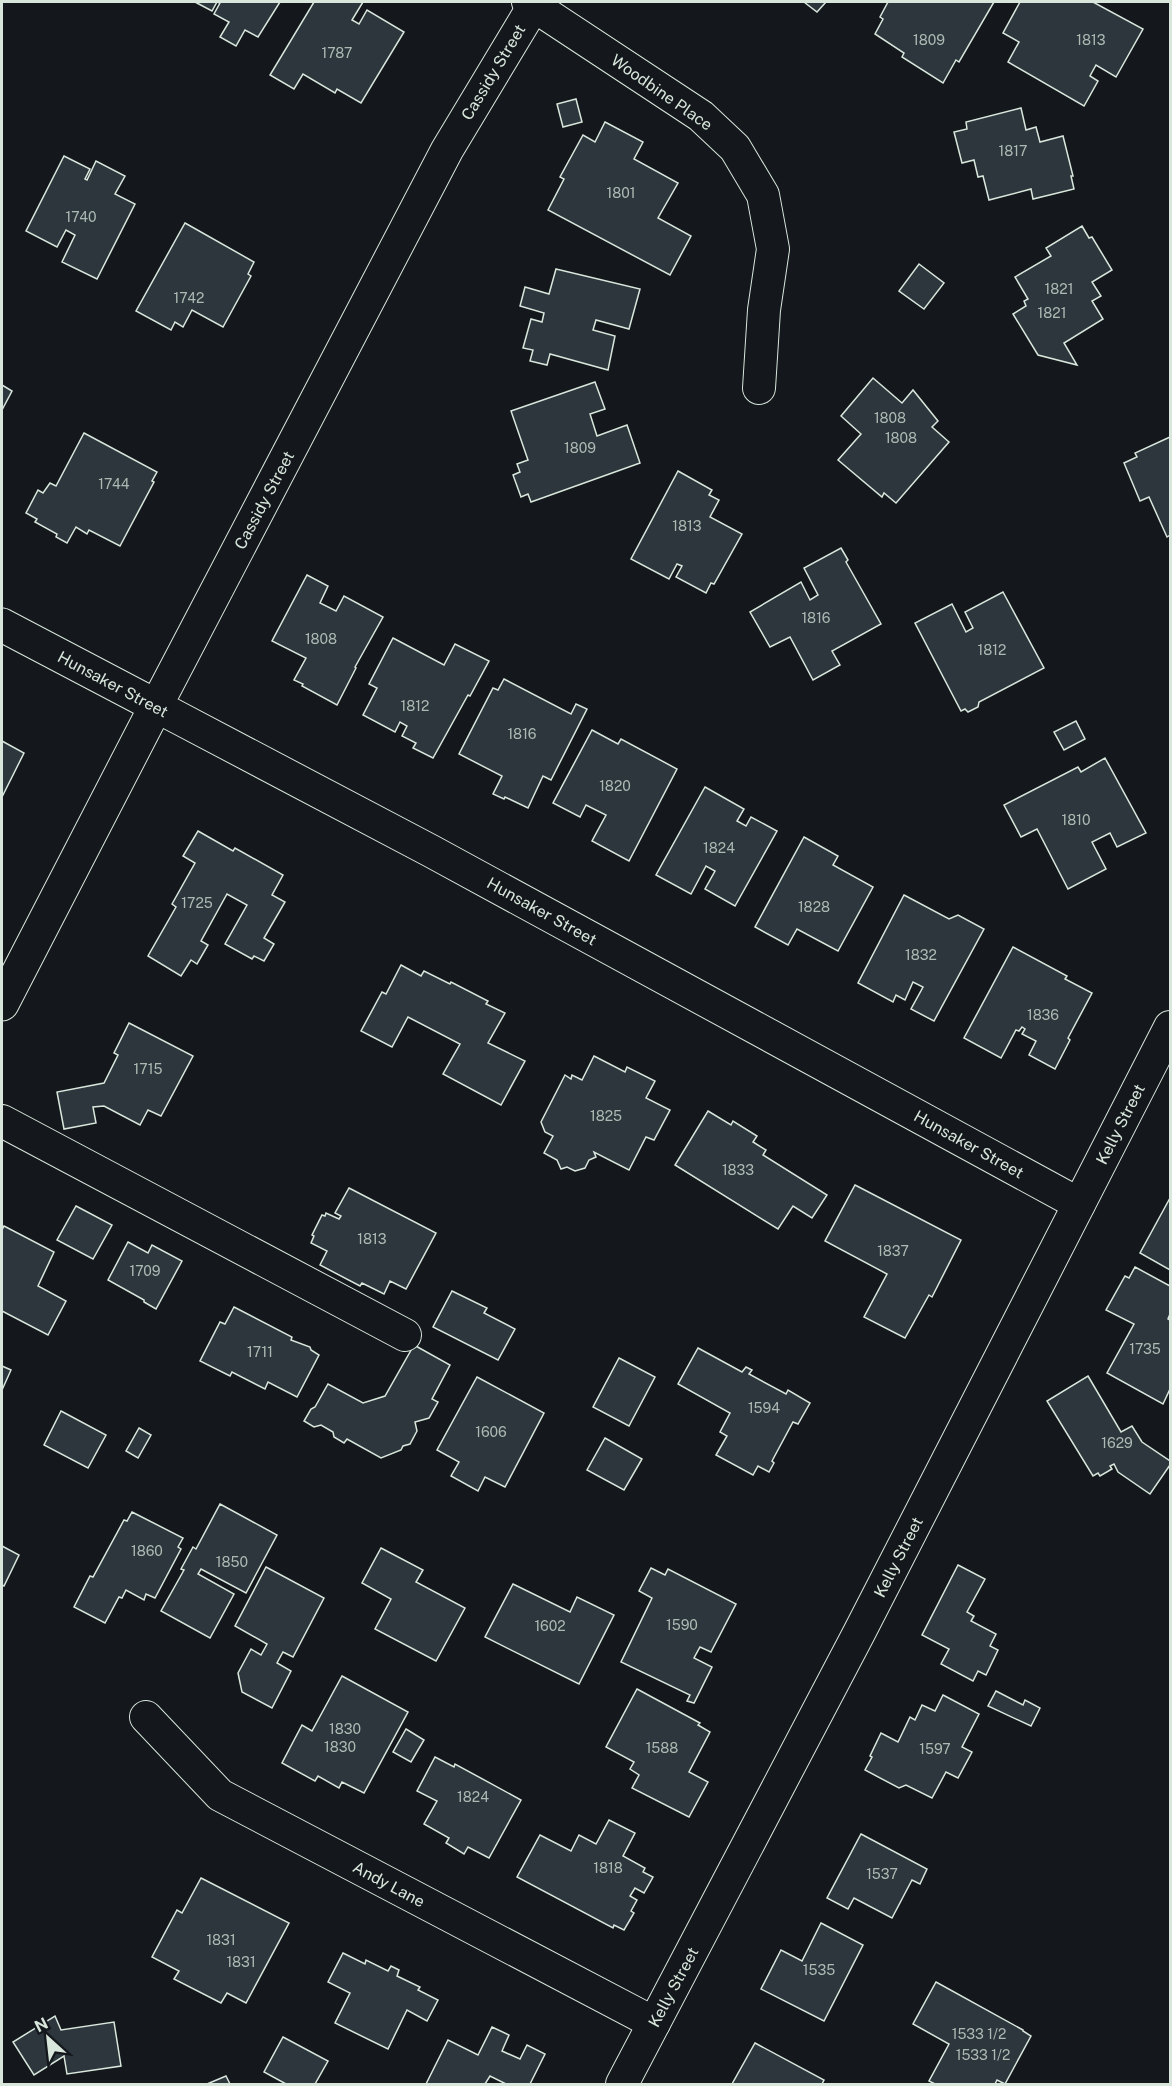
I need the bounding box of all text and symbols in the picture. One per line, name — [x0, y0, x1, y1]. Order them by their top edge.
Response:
street label: Cassidy Street — [457, 21, 530, 124]
house number: 1809 — [913, 32, 945, 48]
house number: 1813 — [1076, 32, 1106, 48]
house number: 1787 — [321, 45, 353, 61]
street label: Woodbine Place — [607, 50, 716, 134]
house number: 1817 — [999, 143, 1027, 159]
house number: 1801 — [607, 185, 635, 201]
house number: 1740 — [65, 209, 97, 225]
house number: 1821 — [1045, 281, 1073, 297]
house number: 1742 — [174, 290, 204, 306]
house number: 1821 — [1038, 305, 1066, 321]
house number: 1808 — [874, 410, 906, 426]
house number: 1808 — [885, 430, 917, 446]
house number: 1809 — [564, 440, 596, 456]
street label: Cassidy Street — [231, 448, 298, 553]
house number: 1744 — [98, 476, 130, 492]
house number: 1813 — [672, 518, 702, 534]
house number: 1816 — [801, 610, 831, 626]
house number: 1808 — [305, 631, 337, 647]
house number: 1812 — [978, 642, 1006, 658]
street label: Hunsaker Street — [54, 647, 171, 722]
house number: 1812 — [401, 698, 429, 714]
house number: 1816 — [507, 726, 537, 742]
house number: 1820 — [599, 778, 631, 794]
house number: 1810 — [1061, 812, 1091, 828]
house number: 1824 — [703, 840, 735, 856]
street label: Hunsaker Street — [484, 873, 600, 949]
house number: 1725 — [181, 895, 213, 911]
house number: 1828 — [798, 899, 830, 915]
house number: 1832 — [905, 947, 937, 963]
house number: 1836 — [1027, 1007, 1059, 1023]
house number: 1715 — [133, 1061, 163, 1077]
street label: Kelly Street — [1092, 1081, 1149, 1168]
street label: Hunsaker Street — [911, 1106, 1027, 1182]
house number: 1825 — [590, 1108, 622, 1124]
house number: 1833 — [722, 1162, 754, 1178]
house number: 1813 — [357, 1231, 387, 1247]
house number: 1837 — [877, 1243, 909, 1259]
house number: 1709 — [129, 1263, 161, 1279]
house number: 1735 — [1129, 1341, 1161, 1357]
house number: 1711 — [247, 1344, 273, 1360]
house number: 1594 — [748, 1400, 780, 1416]
house number: 1606 — [475, 1424, 507, 1440]
house number: 1629 — [1101, 1435, 1133, 1451]
street label: Kelly Street — [870, 1514, 927, 1601]
house number: 1860 — [131, 1543, 163, 1559]
house number: 1850 — [216, 1554, 248, 1570]
house number: 1590 — [666, 1617, 698, 1633]
house number: 1602 — [534, 1618, 566, 1634]
house number: 1830 — [329, 1721, 361, 1737]
house number: 1830 — [324, 1739, 356, 1755]
house number: 1588 — [646, 1740, 678, 1756]
house number: 1597 — [919, 1741, 951, 1757]
house number: 1824 — [457, 1789, 489, 1805]
street label: Andy Lane — [350, 1858, 428, 1911]
house number: 1818 — [593, 1860, 623, 1876]
house number: 1537 — [866, 1866, 898, 1882]
house number: 1831 — [206, 1932, 236, 1948]
street label: Kelly Street — [644, 1944, 702, 2030]
house number: 1831 — [226, 1954, 256, 1970]
house number: 1535 — [803, 1962, 835, 1978]
north arrow — [18, 2008, 78, 2068]
text: N — [32, 2014, 51, 2036]
house number: 1533 1/2 — [952, 2026, 1006, 2042]
house number: 1533 1/2 — [956, 2047, 1010, 2063]

